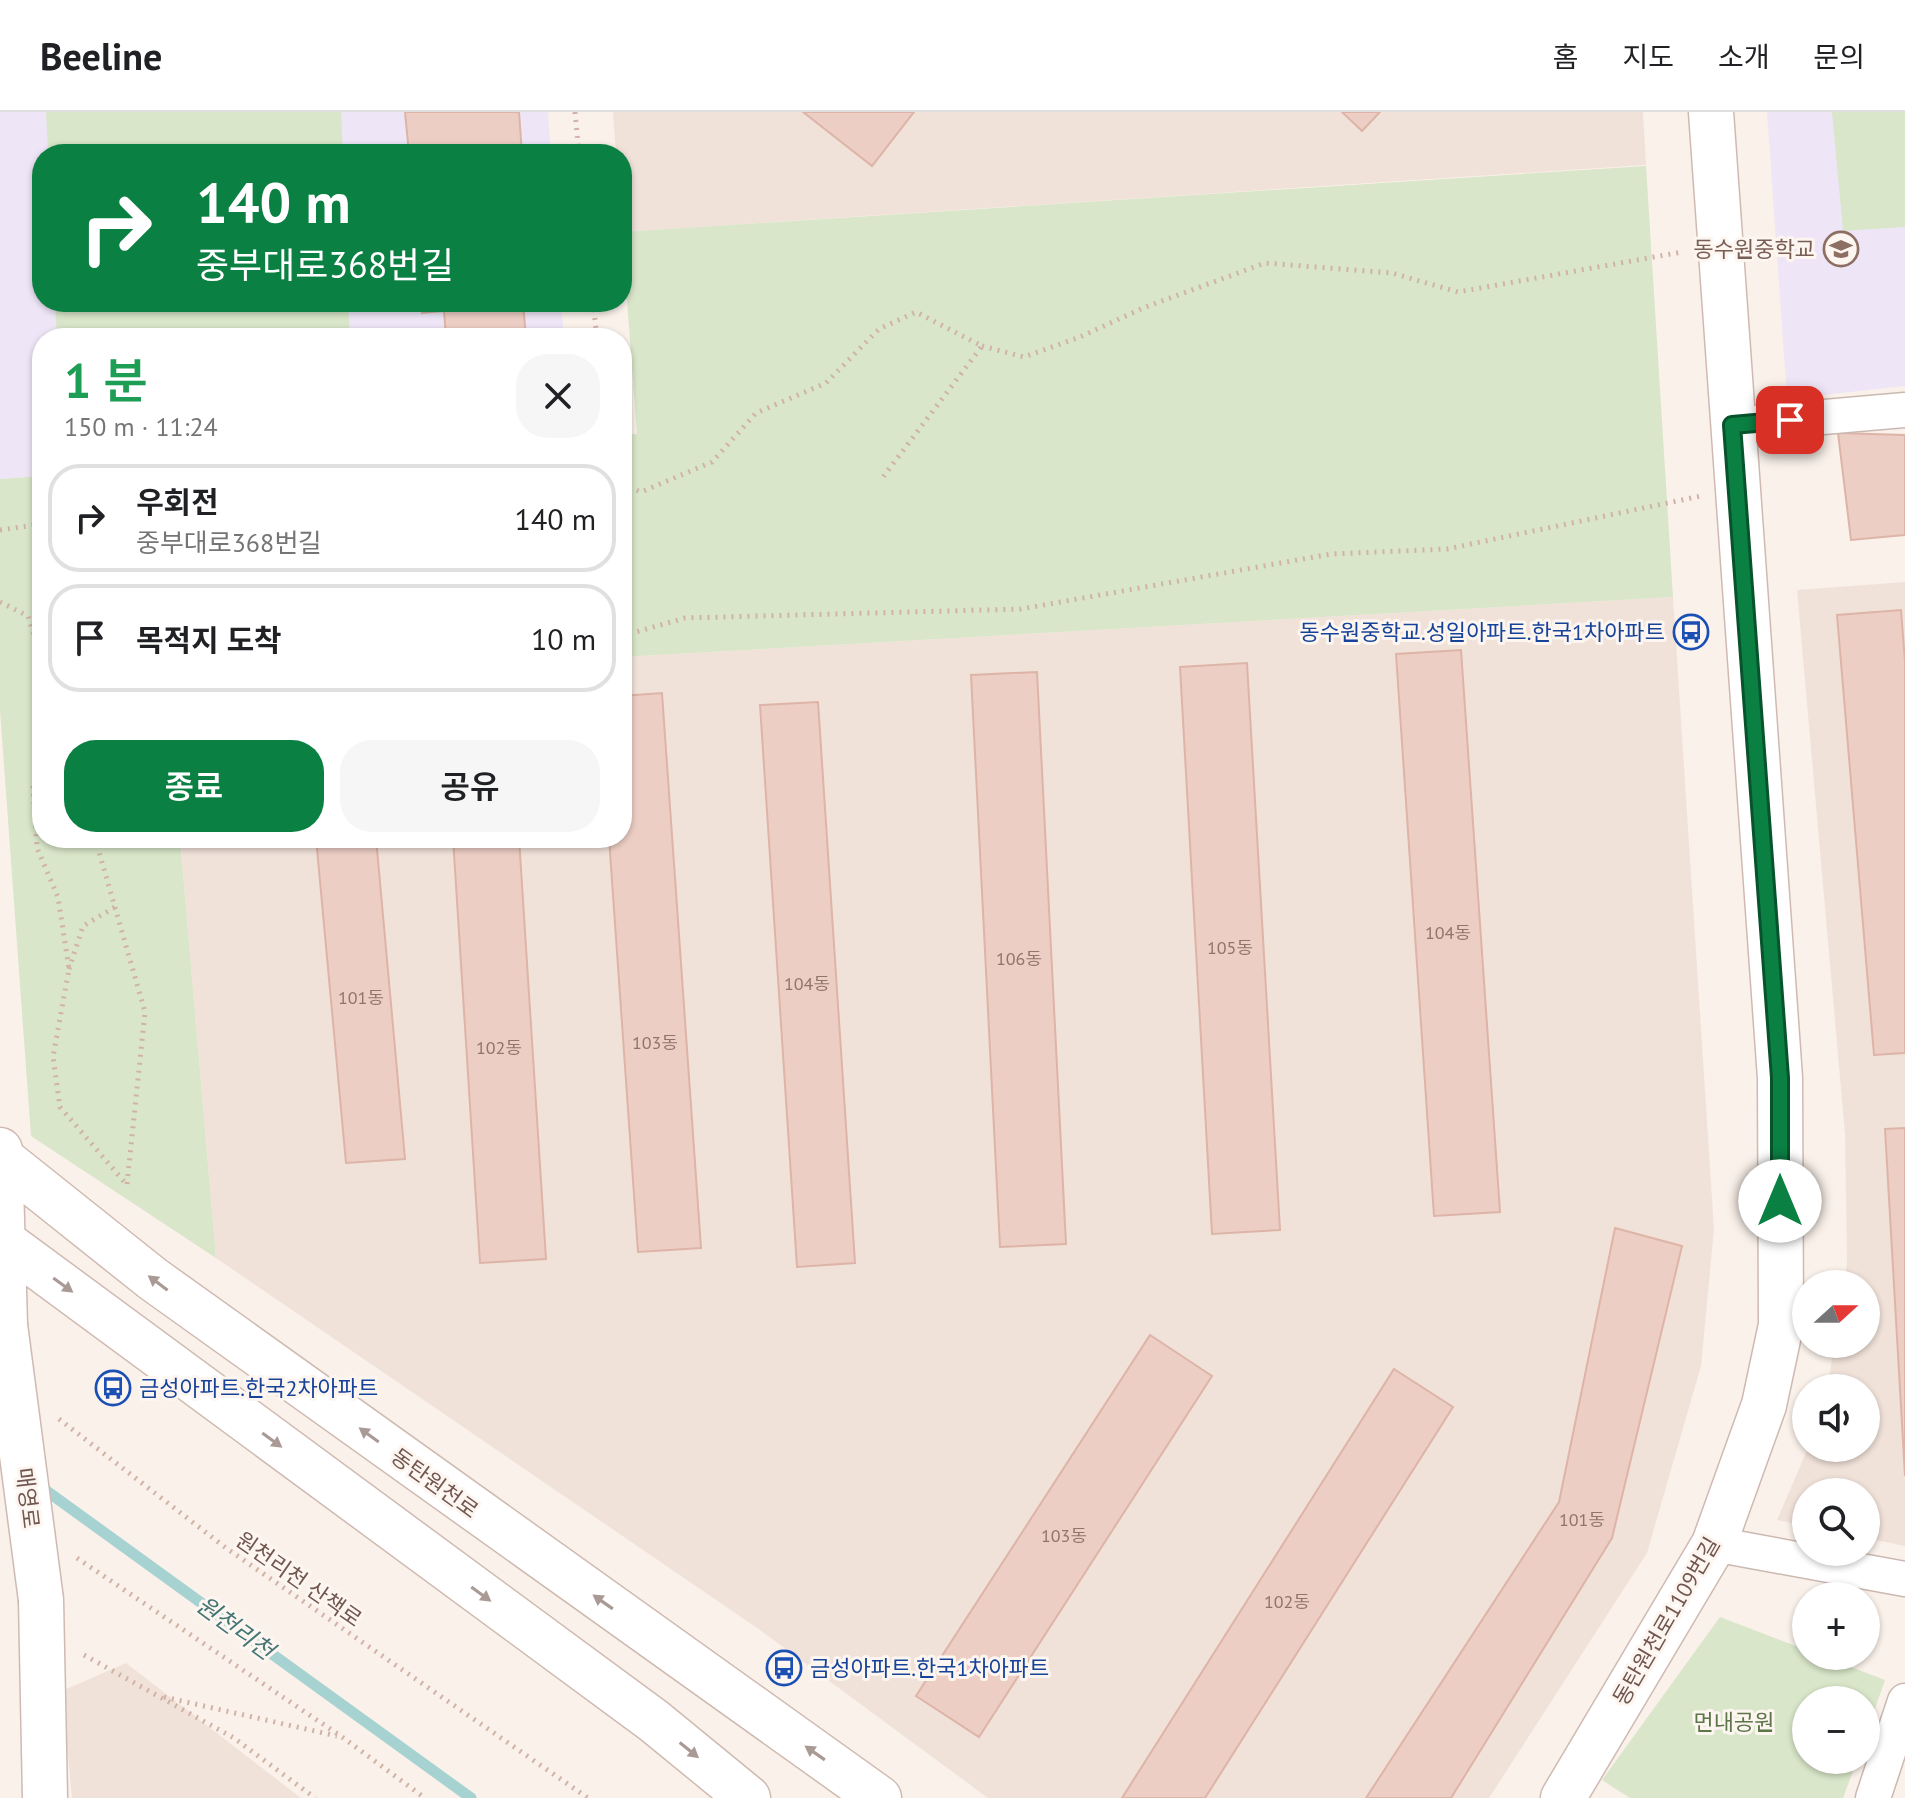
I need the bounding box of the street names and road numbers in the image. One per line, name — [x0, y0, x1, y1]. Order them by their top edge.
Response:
street label: 동탄원천로 — [386, 1442, 484, 1524]
street label: 매영로 — [10, 1466, 46, 1530]
street label: 원천리천 산책로 — [231, 1526, 367, 1632]
street label: 동탄원천로1109번길 — [1606, 1532, 1726, 1710]

